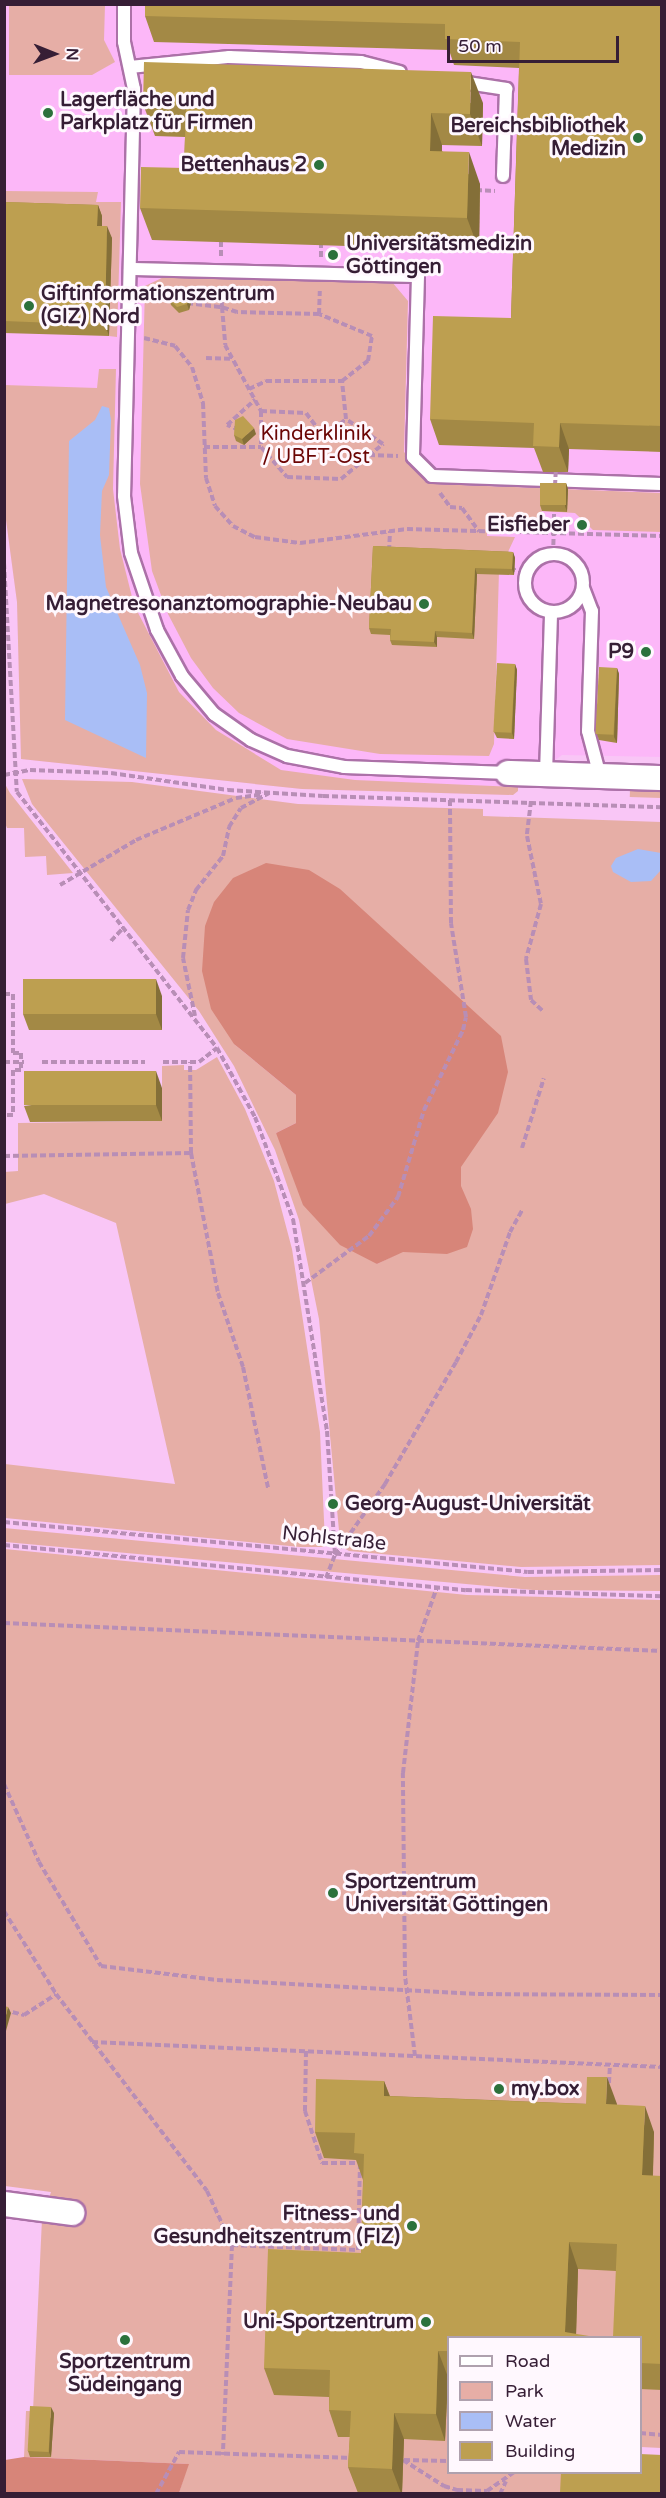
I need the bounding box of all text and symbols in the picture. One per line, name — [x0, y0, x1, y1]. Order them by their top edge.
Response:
north arrow — [24, 24, 84, 84]
scale bar — [450, 24, 622, 62]
text: 50 m — [458, 35, 502, 57]
text: N — [62, 48, 82, 61]
place label: Lagerfläche und Parkplatz für Firmen — [60, 89, 253, 136]
marker: Lagerfläche und Parkplatz für Firmen — [41, 106, 55, 120]
place label: Bereichsbibliothek Medizin — [451, 114, 626, 161]
marker: Bereichsbibliothek Medizin — [631, 131, 645, 145]
place label: Bettenhaus 2 — [180, 153, 307, 177]
marker: Bettenhaus 2 — [312, 158, 326, 172]
place label: Universitätsmedizin Göttingen — [346, 232, 532, 279]
marker: Universitätsmedizin Göttingen — [324, 246, 342, 264]
place label: Giftinformationszentrum (GIZ) Nord — [41, 282, 275, 329]
marker: Giftinformationszentrum (GIZ) Nord — [22, 299, 36, 313]
park label: Kinderklinik / UBFT-Ost — [260, 422, 372, 469]
place label: Eisfieber — [487, 513, 570, 537]
marker: Eisfieber — [575, 518, 589, 532]
place label: Magnetresonanztomographie-Neubau — [45, 592, 412, 616]
marker: Magnetresonanztomographie-Neubau — [417, 597, 431, 611]
place label: P9 — [608, 640, 634, 664]
marker: P9 — [639, 645, 653, 659]
place label: Georg-August-Universität — [345, 1492, 591, 1516]
marker: Georg-August-Universität — [326, 1497, 340, 1511]
street label: Nohlstraße — [281, 1522, 387, 1556]
place label: Sportzentrum Universität Göttingen — [345, 1870, 548, 1917]
marker: Sportzentrum Universität Göttingen — [326, 1886, 340, 1900]
place label: my.box — [511, 2077, 580, 2101]
marker: my.box — [492, 2082, 506, 2096]
place label: Fitness- und Gesundheitszentrum (FIZ) — [154, 2202, 400, 2249]
marker: Fitness- und Gesundheitszentrum (FIZ) — [405, 2219, 419, 2233]
place label: Uni-Sportzentrum — [243, 2310, 414, 2334]
marker: Uni-Sportzentrum — [419, 2315, 433, 2329]
marker: Sportzentrum Südeingang — [118, 2333, 132, 2347]
legend — [447, 2336, 642, 2474]
place label: Sportzentrum Südeingang — [59, 2350, 191, 2397]
text: Road — [505, 2350, 550, 2372]
text: Park — [505, 2380, 543, 2402]
text: Water — [505, 2410, 556, 2432]
text: Building — [505, 2440, 575, 2462]

